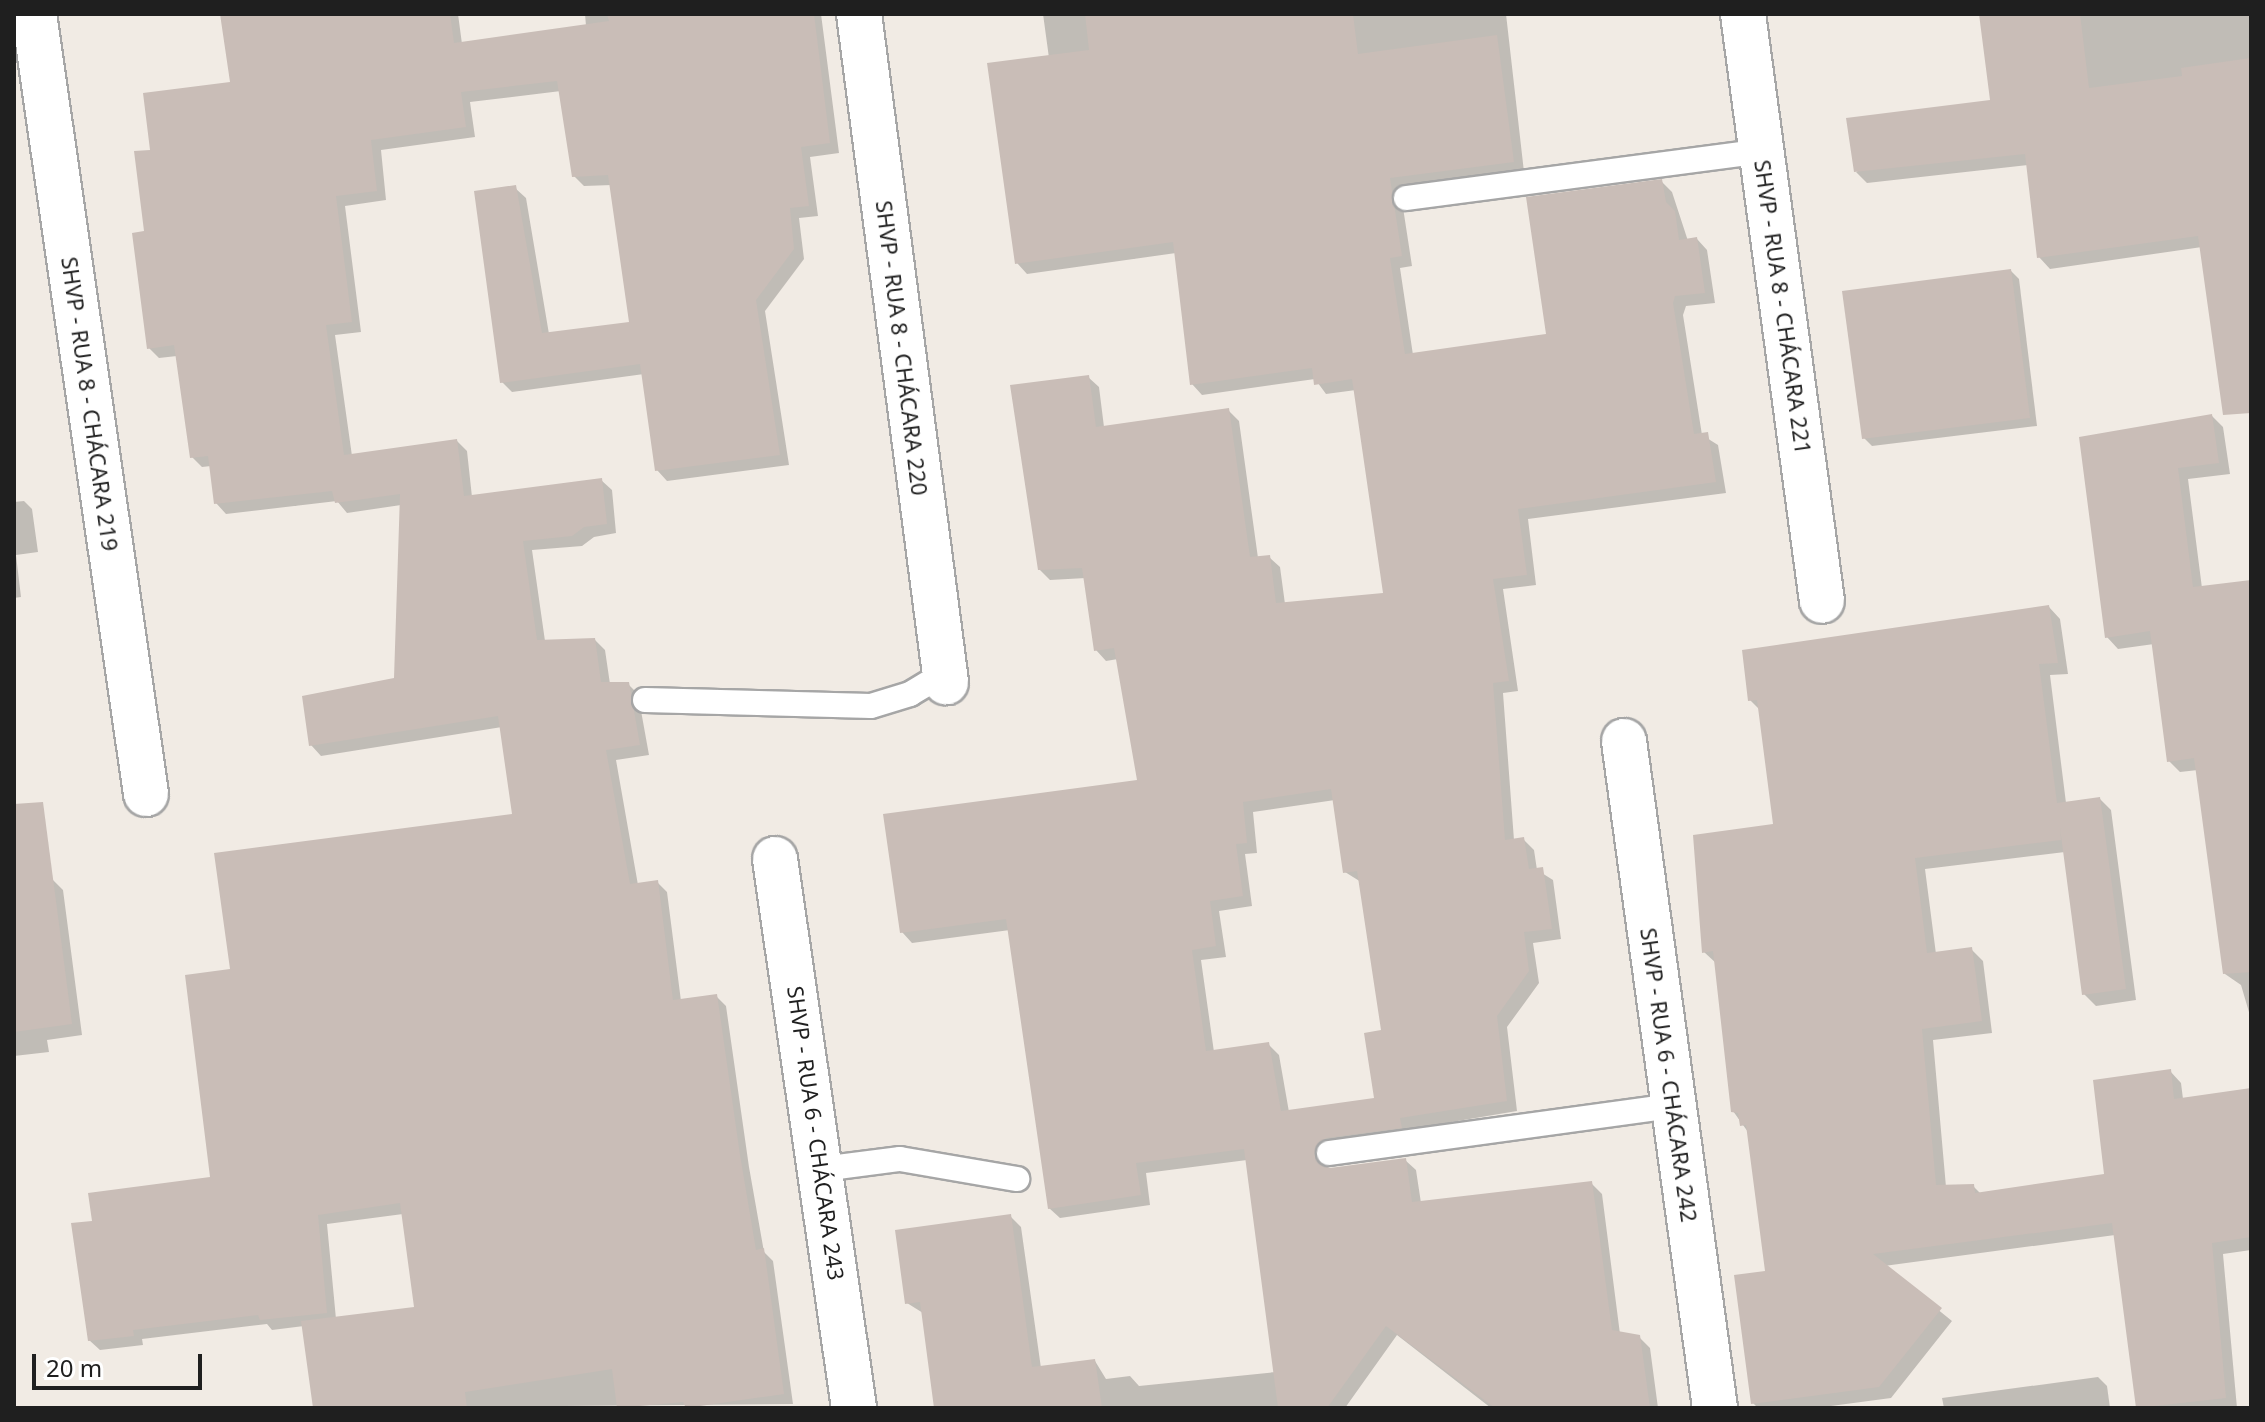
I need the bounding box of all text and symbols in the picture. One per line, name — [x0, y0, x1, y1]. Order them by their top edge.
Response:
street label: SHVP - RUA 8 - CHÁCARA 221 — [1749, 158, 1817, 456]
street label: SHVP - RUA 8 - CHÁCARA 220 — [871, 199, 933, 497]
street label: SHVP - RUA 8 - CHÁCARA 219 — [56, 255, 124, 553]
street label: SHVP - RUA 6 - CHÁCARA 242 — [1635, 926, 1703, 1224]
street label: SHVP - RUA 6 - CHÁCARA 243 — [782, 984, 850, 1282]
scale bar — [36, 1338, 206, 1388]
text: 20 m — [46, 1351, 102, 1384]

